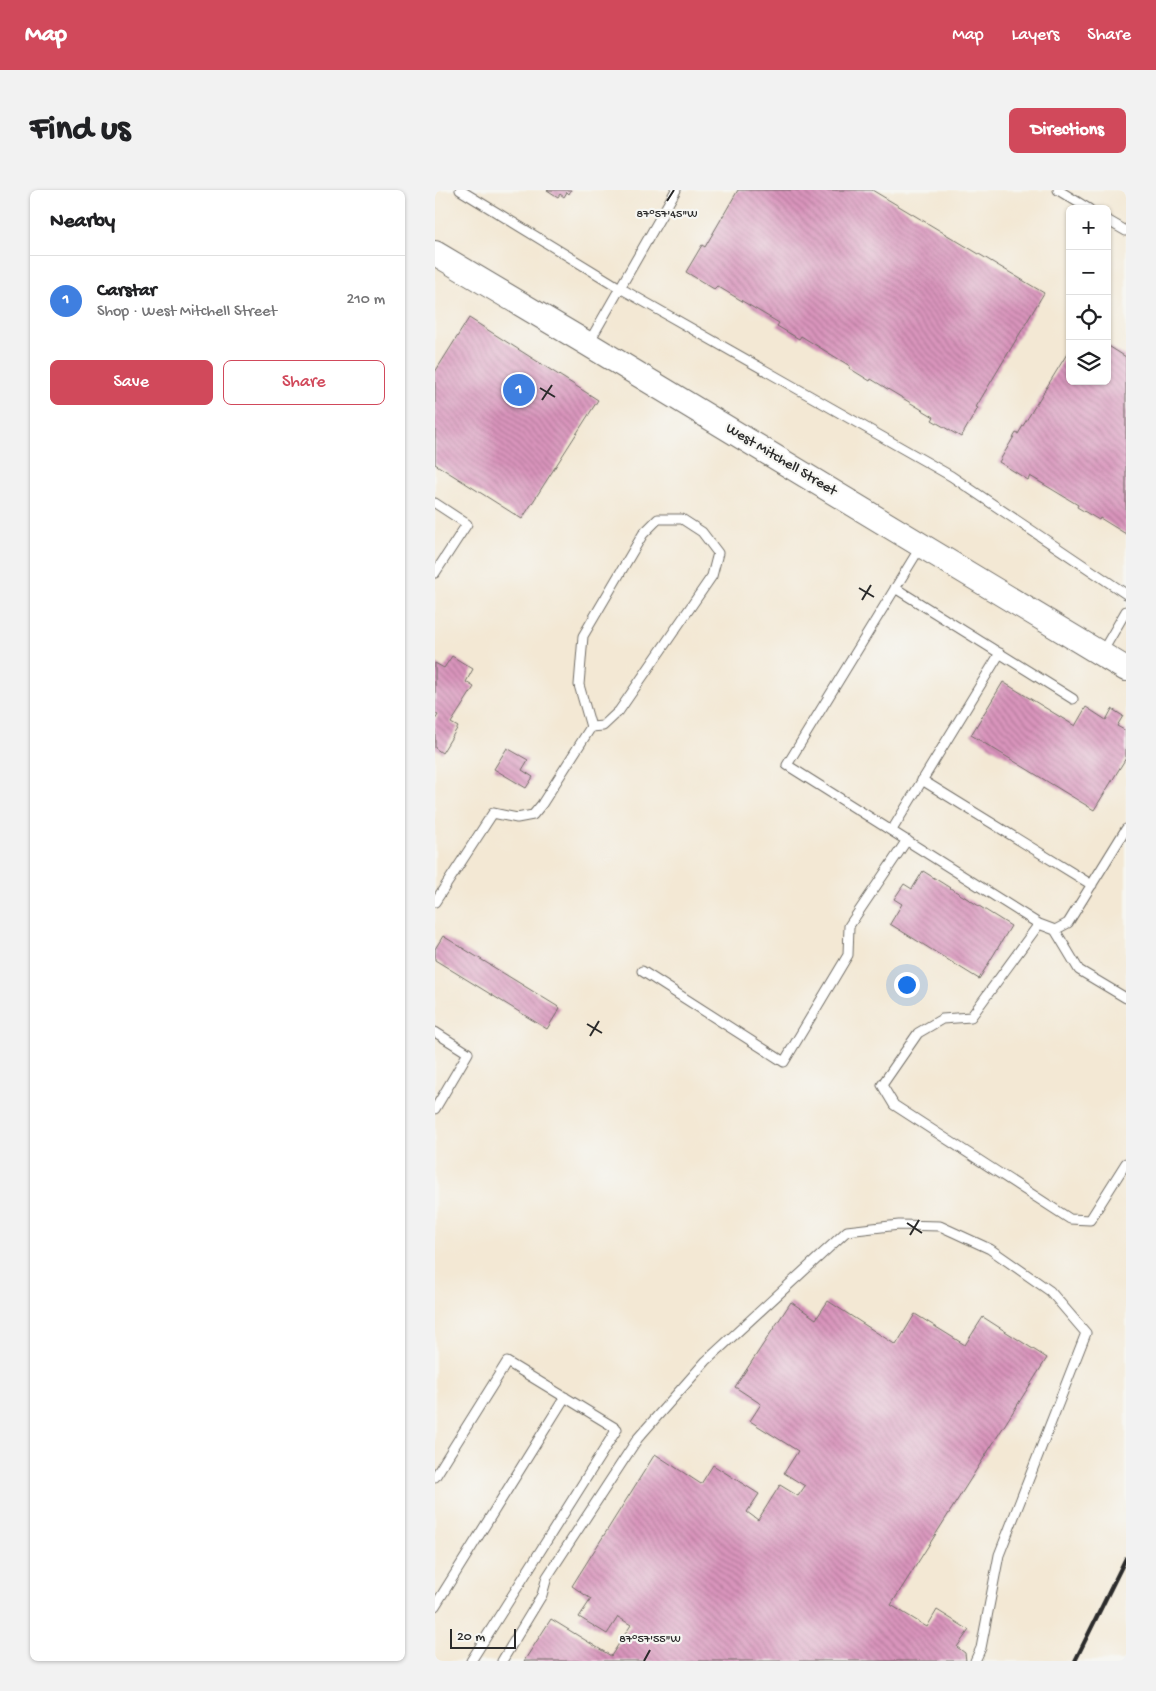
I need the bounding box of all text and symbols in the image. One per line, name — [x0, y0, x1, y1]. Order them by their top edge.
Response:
text: Map — [25, 21, 67, 50]
text: Map — [952, 25, 984, 46]
text: Layers — [1012, 25, 1059, 46]
text: Share — [1087, 25, 1131, 46]
button: Directions — [1009, 108, 1126, 153]
text: Find us — [30, 110, 130, 151]
map controls — [1066, 205, 1111, 385]
button: + — [1066, 205, 1111, 250]
text: 87°57'45"W — [637, 208, 697, 222]
text: Nearby — [50, 210, 115, 235]
button: − — [1066, 250, 1111, 295]
text: Carstar — [97, 280, 157, 303]
text: 1 — [63, 291, 69, 310]
text: 210 m — [346, 291, 385, 310]
button: locate — [1066, 295, 1111, 340]
text: Shop · West Mitchell Street — [97, 303, 277, 322]
button: layers — [1066, 340, 1111, 385]
button: Save — [50, 360, 213, 405]
button: Share — [223, 360, 385, 405]
pin: 1 — [503, 371, 535, 409]
street label: West Mitchell Street — [722, 420, 841, 501]
your location — [894, 972, 920, 998]
scale bar — [450, 1626, 516, 1649]
text: 20 m — [457, 1629, 485, 1646]
text: 87°57'55"W — [619, 1633, 681, 1647]

